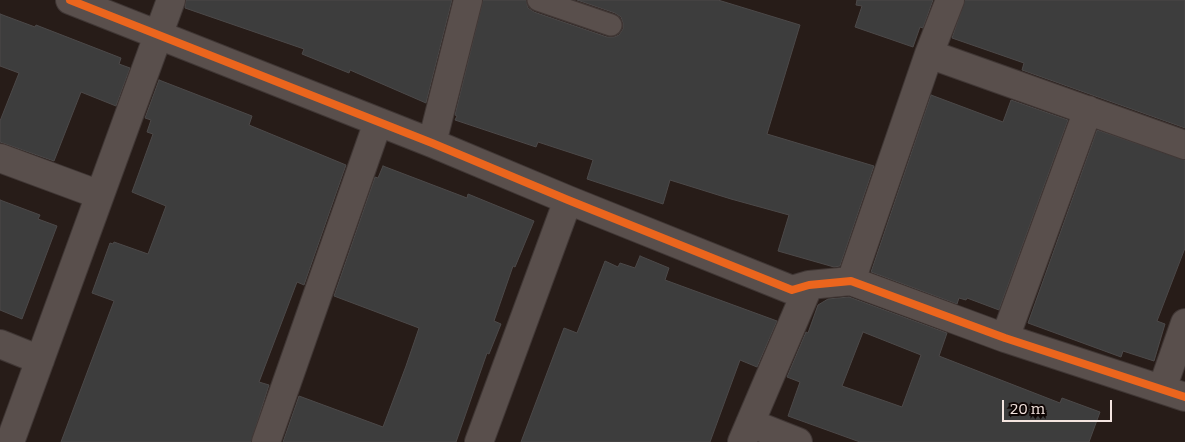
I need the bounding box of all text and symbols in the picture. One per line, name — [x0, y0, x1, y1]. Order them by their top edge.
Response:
scale bar — [1005, 390, 1115, 422]
text: 20 m — [1010, 400, 1045, 418]

